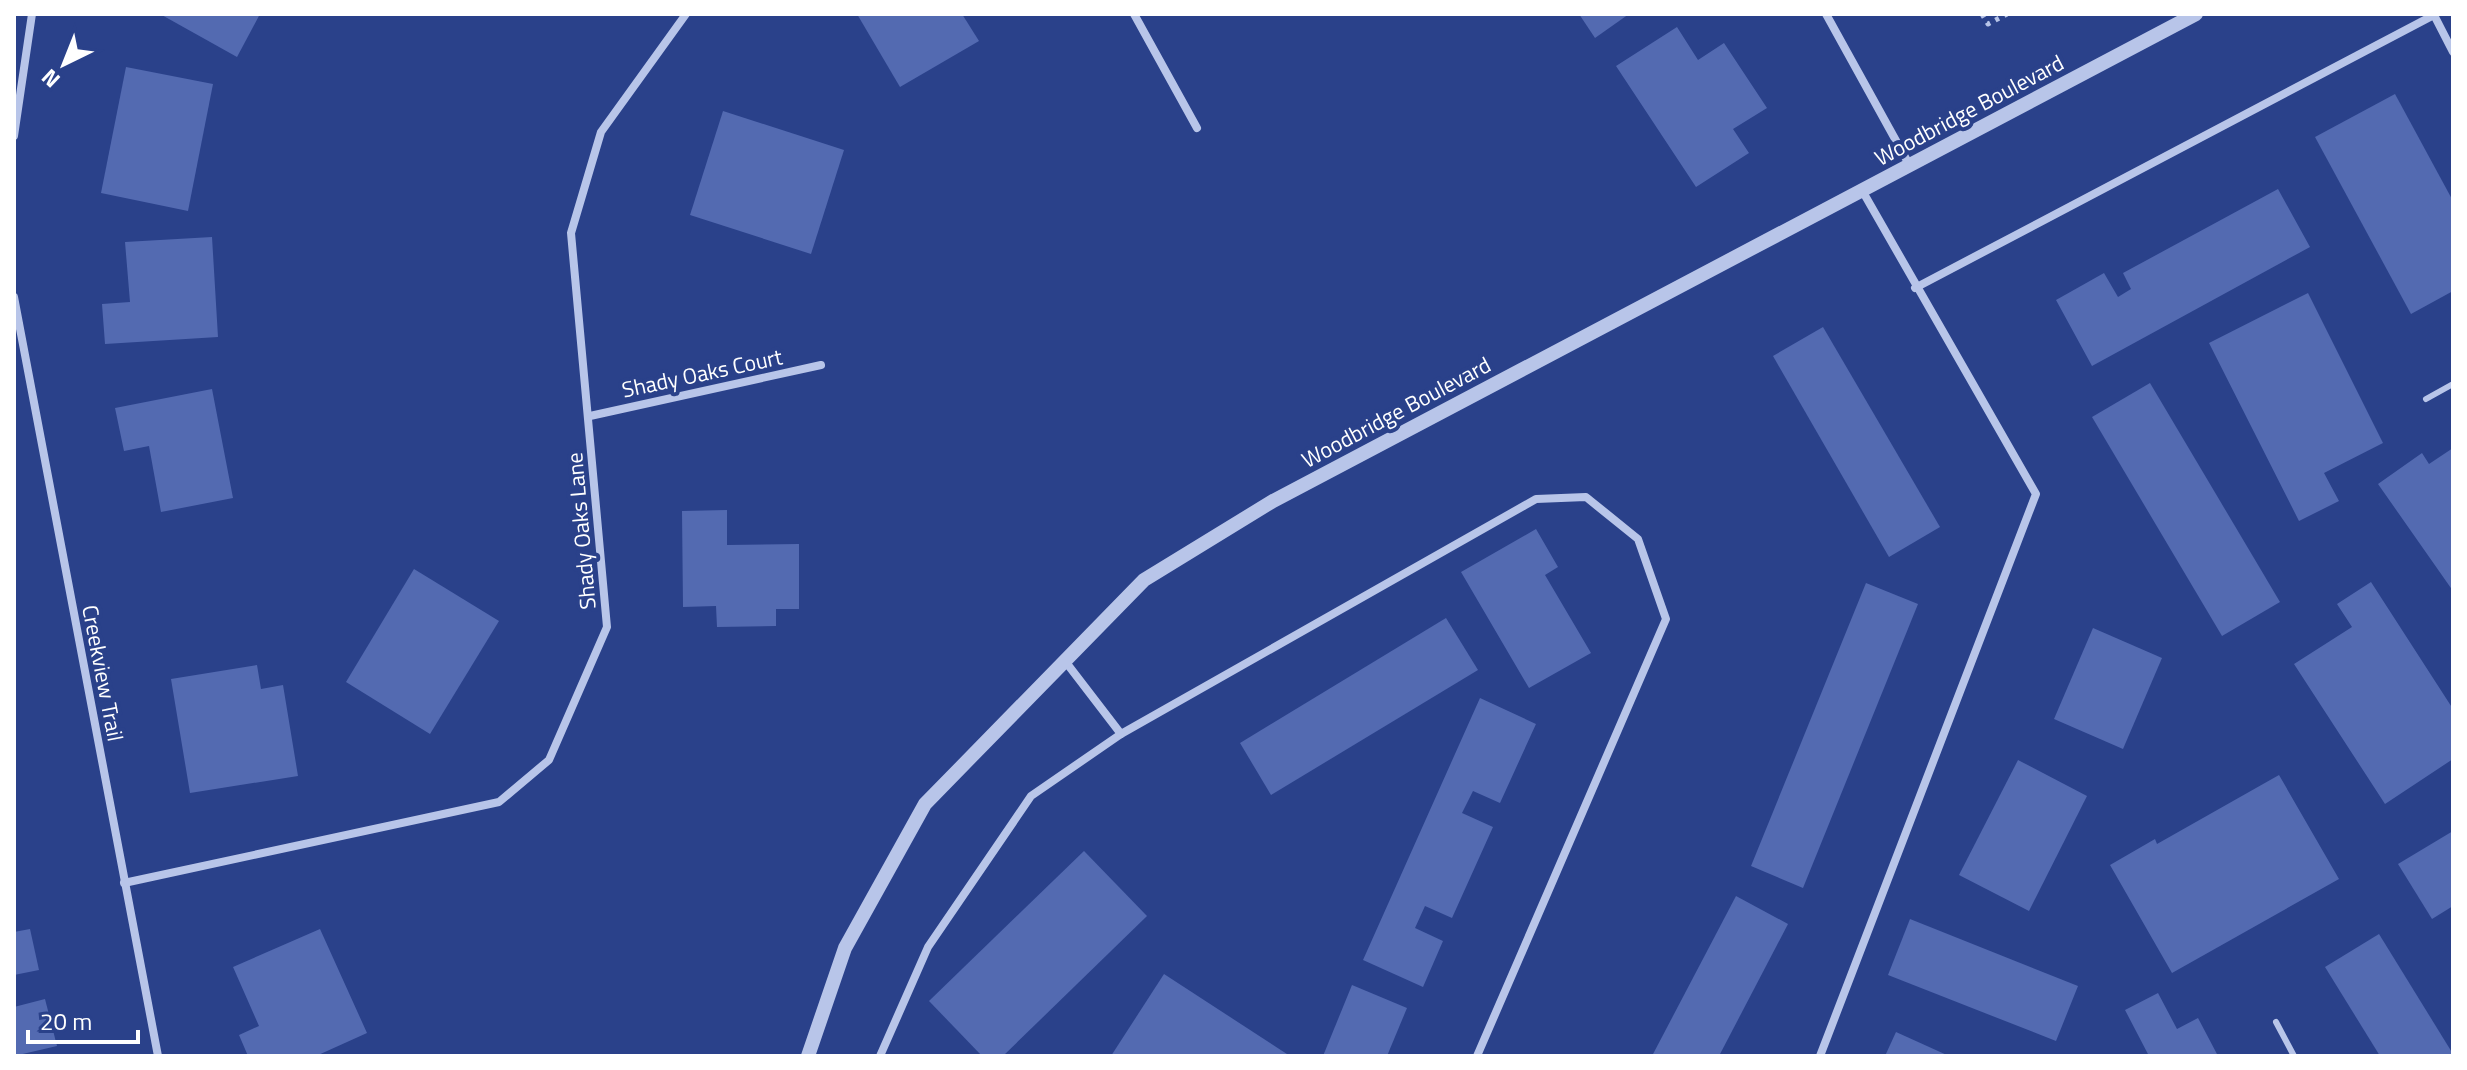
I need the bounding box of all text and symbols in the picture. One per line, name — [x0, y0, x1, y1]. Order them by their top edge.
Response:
north arrow — [24, 24, 104, 104]
street label: Woodbridge Boulevard — [1868, 46, 2070, 174]
text: N — [33, 61, 68, 96]
street label: Shady Oaks Court — [619, 339, 786, 407]
street label: Woodbridge Boulevard — [1295, 348, 1497, 476]
street label: Shady Oaks Lane — [557, 451, 605, 611]
street label: Creekview Trail — [73, 602, 133, 744]
scale bar — [28, 994, 138, 1044]
text: 20 m — [40, 1003, 92, 1039]

